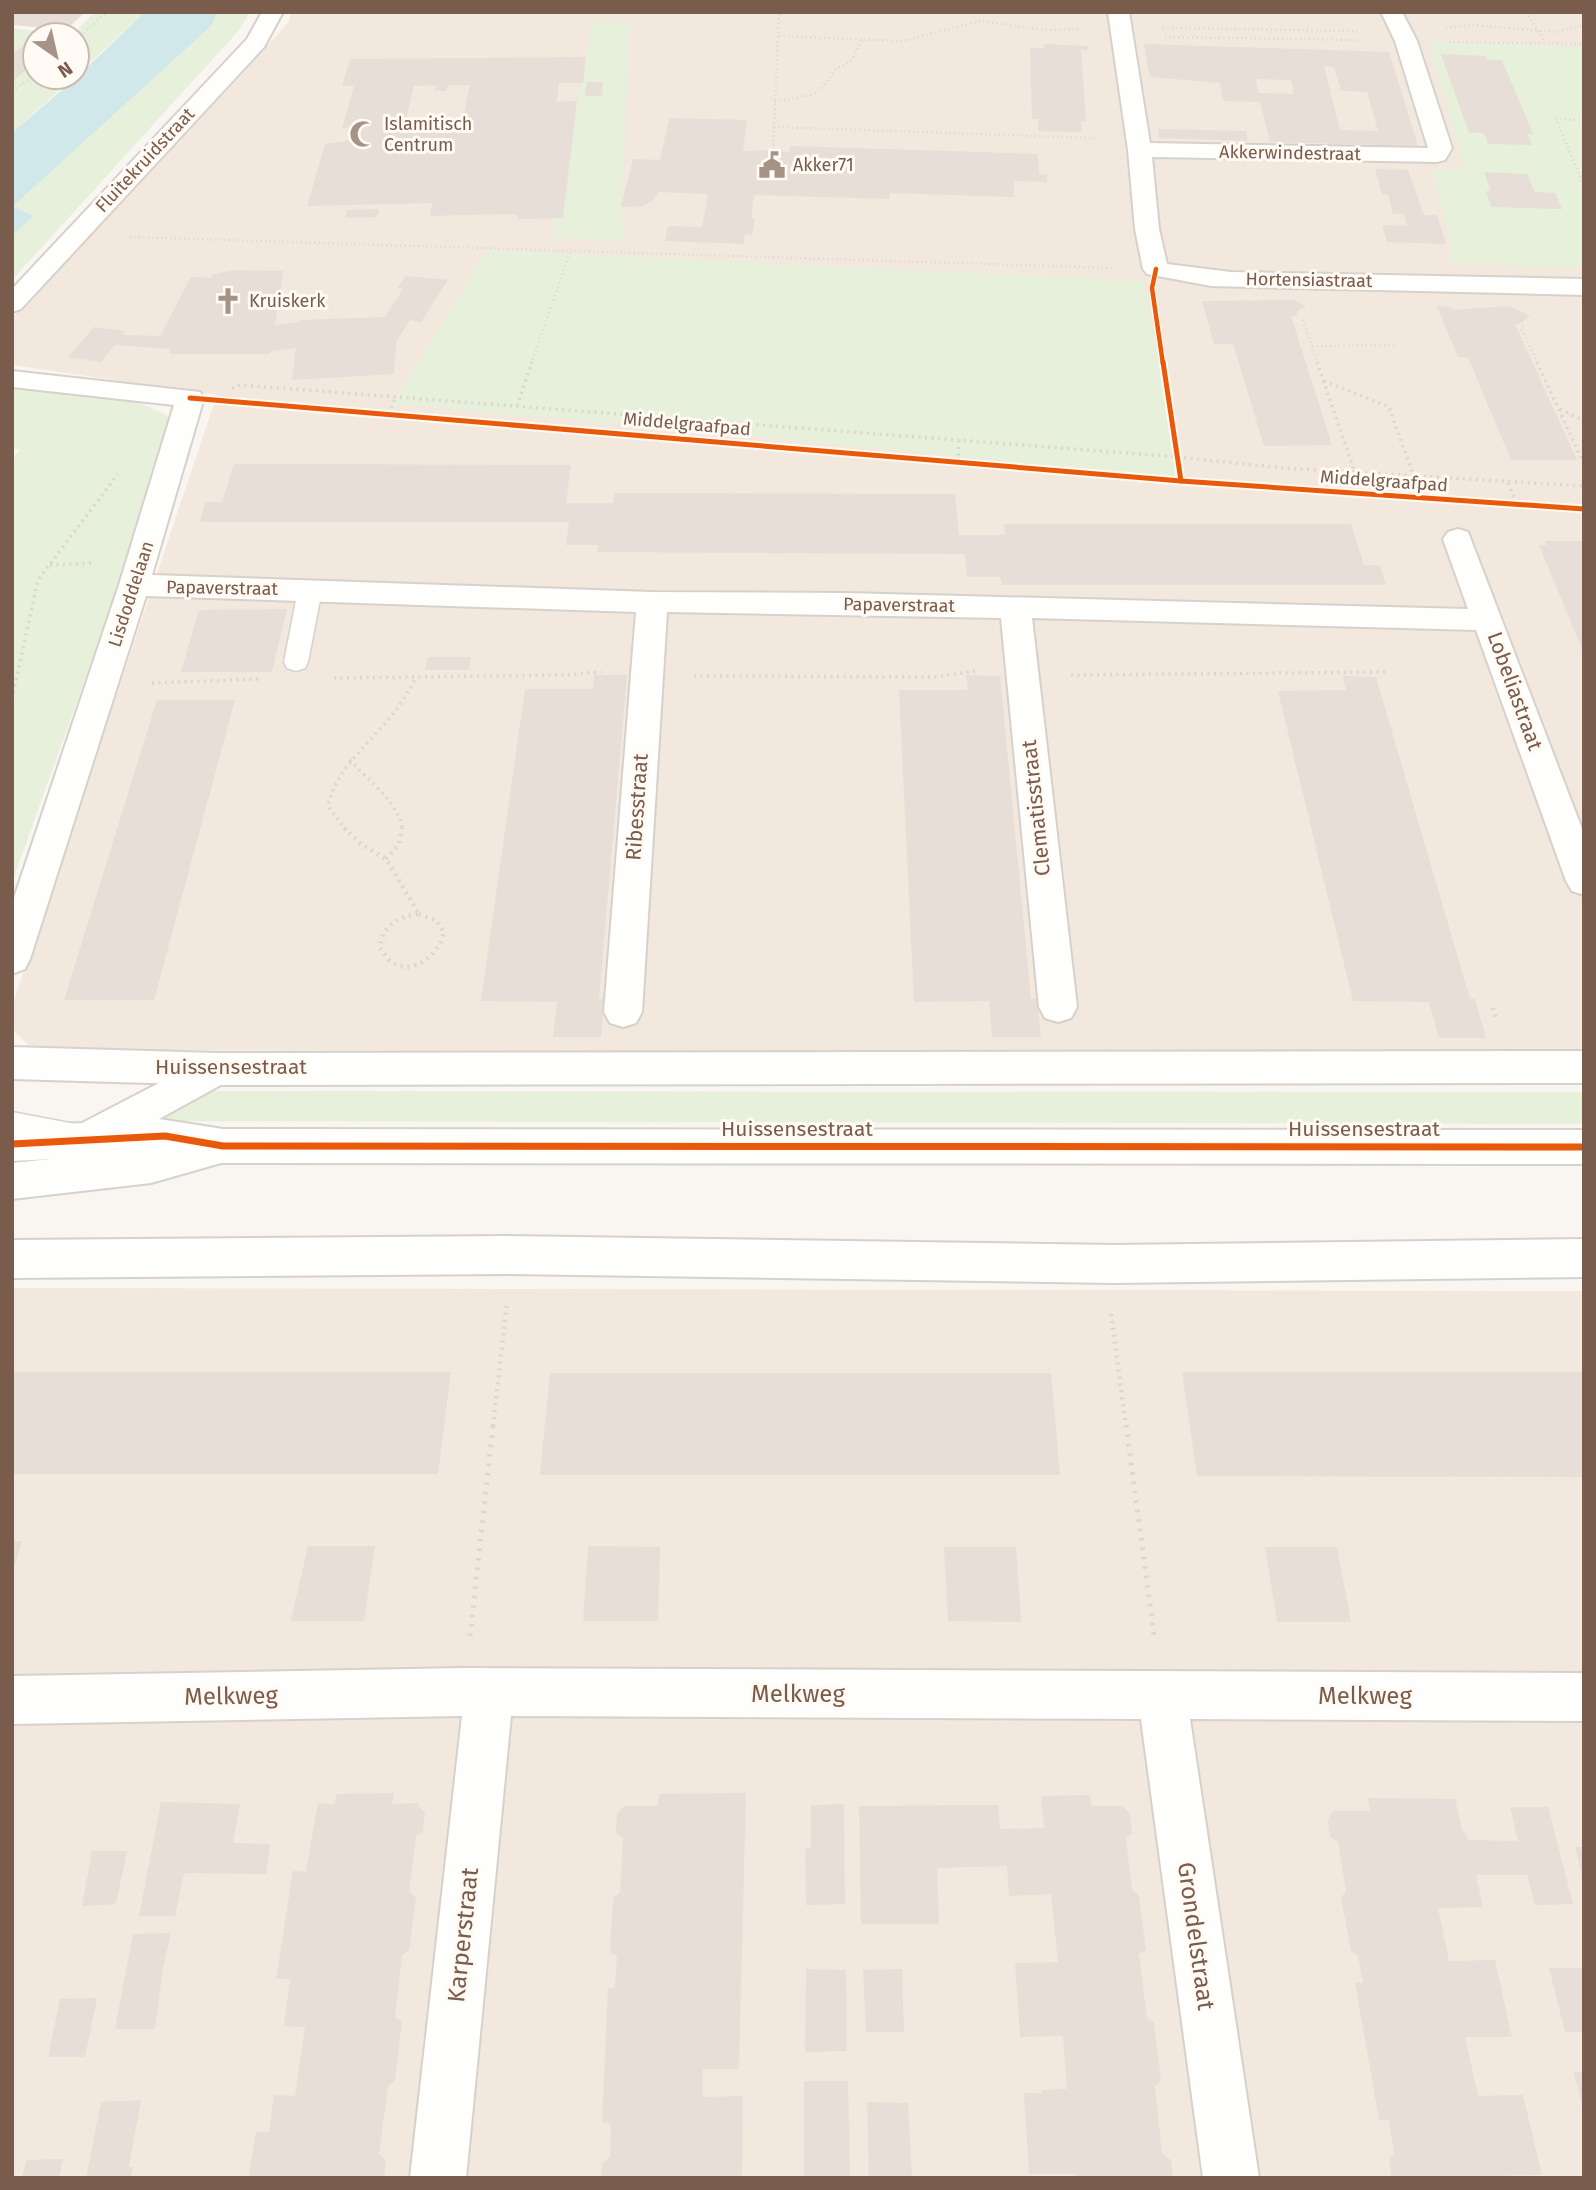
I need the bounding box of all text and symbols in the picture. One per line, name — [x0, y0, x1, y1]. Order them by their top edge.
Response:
north arrow — [21, 21, 91, 91]
text: N — [54, 57, 77, 83]
street label: Fluitekruidstraat — [91, 103, 199, 217]
place label: Islamitisch Centrum — [384, 113, 472, 156]
mosque icon: Islamitisch Centrum — [348, 119, 378, 149]
street label: Akkerwindestraat — [1219, 141, 1362, 165]
public building icon: Akker71 — [757, 150, 787, 180]
place label: Akker71 — [793, 154, 854, 176]
street label: Hortensiastraat — [1246, 268, 1373, 292]
church icon: Kruiskerk — [213, 286, 243, 316]
place label: Kruiskerk — [249, 290, 326, 312]
street label: Middelgraafpad — [622, 407, 752, 441]
street label: Middelgraafpad — [1319, 466, 1449, 496]
street label: Lisdoddelaan — [103, 538, 159, 650]
street label: Papaverstraat — [166, 576, 279, 600]
street label: Papaverstraat — [843, 593, 956, 617]
street label: Lobeliastraat — [1481, 628, 1549, 754]
street label: Clematisstraat — [1016, 738, 1056, 877]
street label: Ribesstraat — [620, 752, 654, 861]
street label: Huissensestraat — [155, 1054, 307, 1080]
street label: Huissensestraat — [721, 1116, 873, 1142]
street label: Huissensestraat — [1288, 1116, 1440, 1142]
street label: Melkweg — [751, 1680, 845, 1708]
street label: Melkweg — [184, 1681, 279, 1711]
street label: Melkweg — [1318, 1682, 1412, 1710]
street label: Grondelstraat — [1172, 1860, 1220, 2012]
street label: Karperstraat — [442, 1866, 484, 2004]

